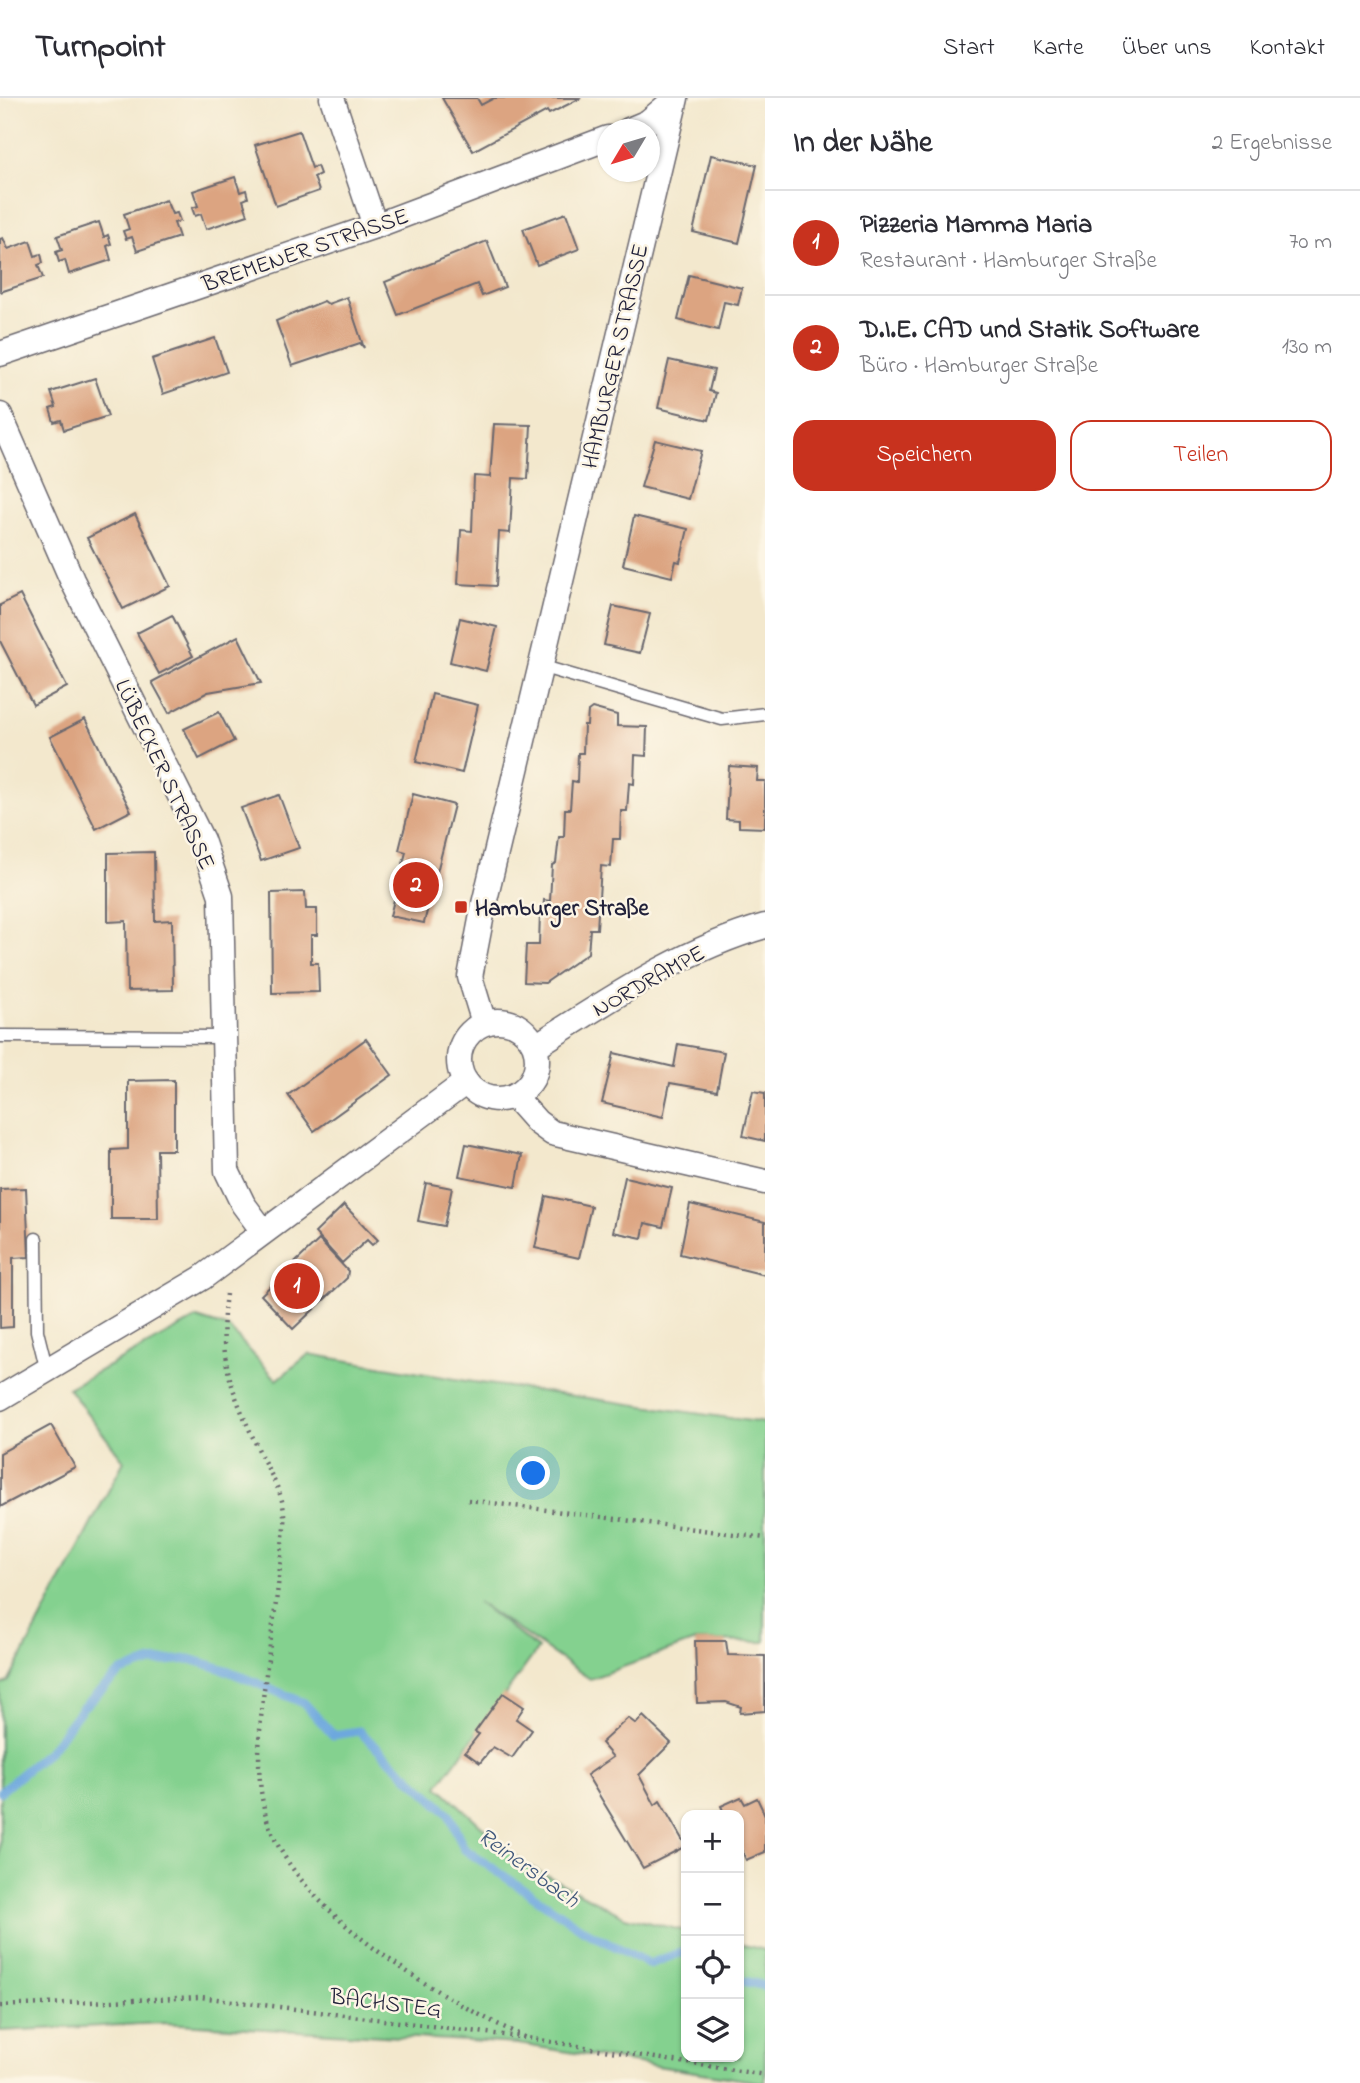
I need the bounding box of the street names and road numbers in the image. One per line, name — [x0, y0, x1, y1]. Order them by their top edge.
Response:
street label: BREMENER STRASSE — [197, 201, 413, 302]
street label: HAMBURGER STRASSE — [575, 241, 658, 472]
street label: LÜBECKER STRASSE — [105, 674, 222, 876]
street label: NORDRAMPE — [587, 938, 712, 1027]
street label: BACHSTEG — [327, 1981, 443, 2028]

